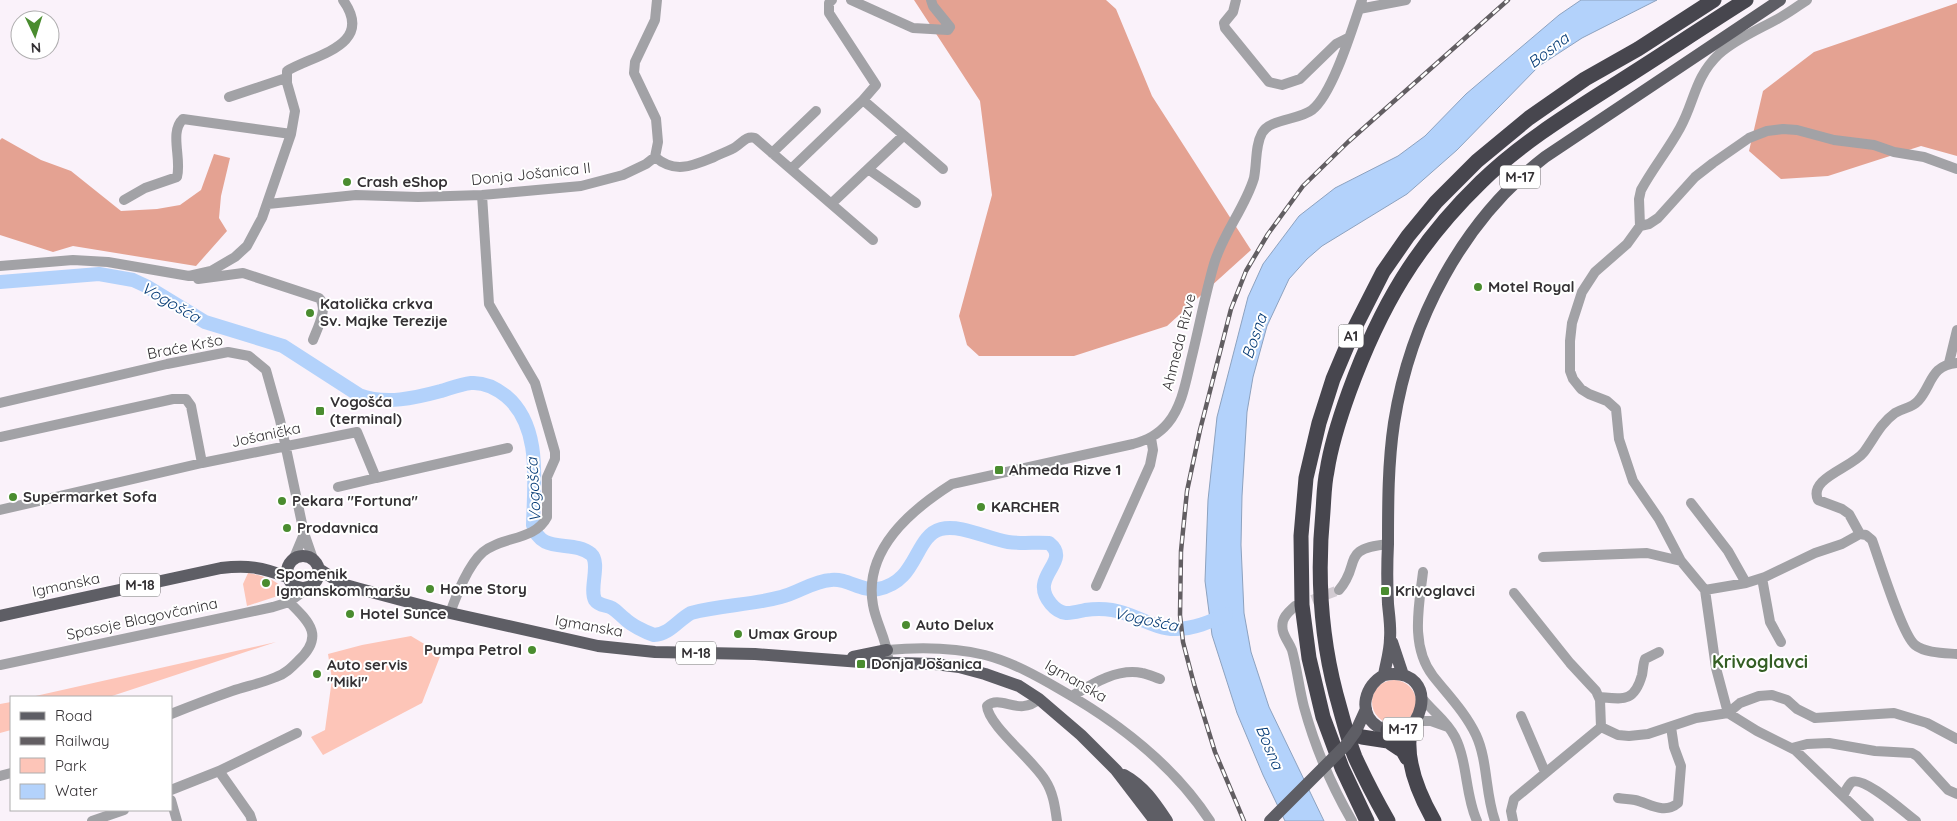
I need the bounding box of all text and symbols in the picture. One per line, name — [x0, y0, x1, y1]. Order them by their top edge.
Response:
north arrow — [10, 10, 60, 60]
water label: Bosna — [1524, 27, 1574, 72]
text: N — [30, 39, 42, 57]
street label: Donja Jošanica II — [470, 158, 592, 189]
road number: M-17 — [1500, 166, 1540, 188]
place label: Crash eShop — [357, 172, 448, 191]
marker: Crash eShop — [341, 176, 353, 188]
water label: Vogošća — [138, 277, 205, 327]
place label: Motel Royal — [1488, 277, 1575, 296]
marker: Motel Royal — [1472, 281, 1484, 293]
street label: Ahmeda Rizve — [1157, 291, 1200, 392]
place label: Katolička crkva Sv. Majke Terezije — [320, 294, 448, 330]
marker: Katolička crkva Sv. Majke Terezije — [304, 307, 316, 319]
water label: Bosna — [1237, 310, 1271, 361]
road number: A1 — [1338, 324, 1364, 348]
street label: Braće Kršo — [145, 330, 224, 363]
place label: Vogošća (terminal) — [330, 392, 402, 428]
marker: Vogošća (terminal) — [314, 405, 326, 417]
street label: Jošanička — [229, 418, 302, 451]
water label: Vogošća — [521, 456, 545, 523]
place label: Ahmeda Rizve 1 — [1009, 460, 1121, 479]
marker: Ahmeda Rizve 1 — [993, 464, 1005, 476]
place label: Supermarket Sofa — [23, 487, 157, 506]
marker: Supermarket Sofa — [7, 491, 19, 503]
place label: Pekara "Fortuna" — [292, 491, 418, 510]
marker: Pekara "Fortuna" — [276, 495, 288, 507]
place label: KARCHER — [991, 497, 1060, 516]
marker: KARCHER — [975, 501, 987, 513]
place label: Prodavnica — [297, 518, 378, 537]
marker: Prodavnica — [281, 522, 293, 534]
place label: Spomenik Igmanskom maršu — [276, 564, 411, 600]
street label: Igmanska — [30, 568, 101, 601]
road number: M-18 — [120, 574, 160, 596]
marker: Spomenik Igmanskom maršu — [260, 577, 272, 589]
place label: Home Story — [440, 579, 527, 598]
place label: Krivoglavci — [1395, 581, 1475, 600]
marker: Home Story — [424, 583, 436, 595]
marker: Krivoglavci — [1379, 585, 1391, 597]
street label: Spasoje Blagovčanina — [65, 593, 219, 644]
water label: Vogošća — [1112, 602, 1181, 636]
place label: Hotel Sunce — [360, 604, 447, 623]
marker: Hotel Sunce — [344, 608, 356, 620]
street label: Igmanska — [554, 610, 625, 641]
place label: Auto Delux — [916, 615, 994, 634]
marker: Auto Delux — [900, 619, 912, 631]
place label: Umax Group — [748, 624, 838, 643]
marker: Umax Group — [732, 628, 744, 640]
place label: Pumpa Petrol — [424, 640, 522, 659]
road number: M-18 — [676, 641, 716, 664]
marker: Pumpa Petrol — [526, 644, 538, 656]
district label: Krivoglavci — [1712, 650, 1808, 673]
place label: Donja Jošanica — [871, 654, 982, 673]
place label: Auto servis "Miki" — [327, 655, 407, 691]
street label: Igmanska — [1042, 655, 1111, 706]
marker: Donja Jošanica — [855, 658, 867, 670]
marker: Auto servis "Miki" — [311, 668, 323, 680]
legend — [10, 696, 172, 811]
text: Road — [55, 706, 92, 725]
road number: M-17 — [1383, 718, 1423, 741]
water label: Bosna — [1252, 722, 1289, 774]
text: Railway — [55, 731, 110, 750]
text: Park — [55, 756, 87, 775]
text: Water — [55, 781, 98, 800]

